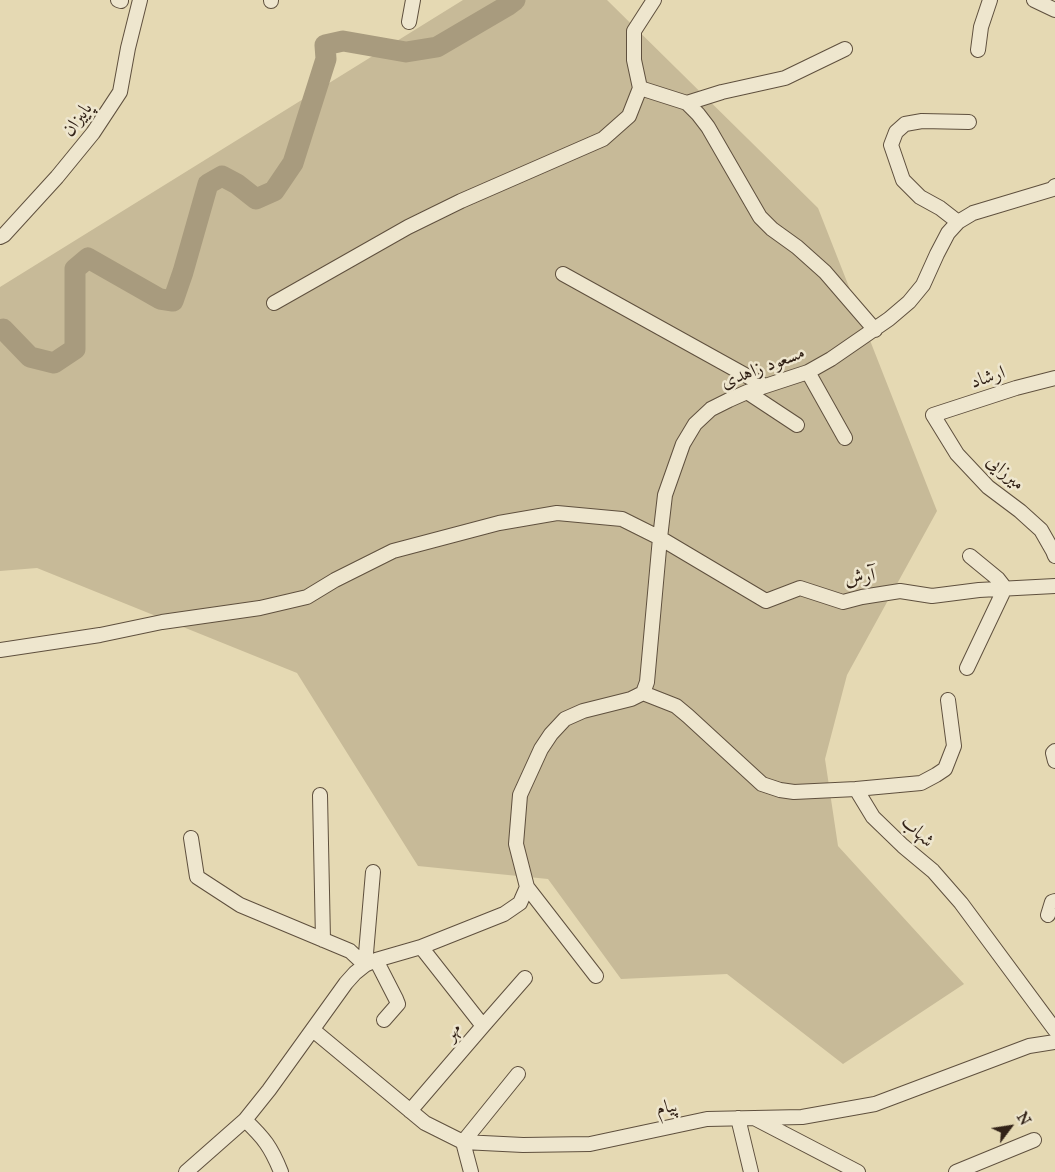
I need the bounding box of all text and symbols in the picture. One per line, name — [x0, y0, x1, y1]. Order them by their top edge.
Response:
street label: پاییزان — [58, 98, 98, 142]
street label: مسعود زاهدی — [718, 342, 808, 394]
street label: ارشاد — [968, 362, 1008, 394]
street label: میرزایی — [981, 450, 1029, 496]
street label: آرش — [843, 565, 877, 591]
street label: شهاب — [896, 811, 938, 853]
street label: مهر — [439, 1018, 467, 1046]
street label: پیام — [654, 1095, 680, 1121]
north arrow — [985, 1102, 1035, 1152]
text: N — [1013, 1110, 1034, 1128]

